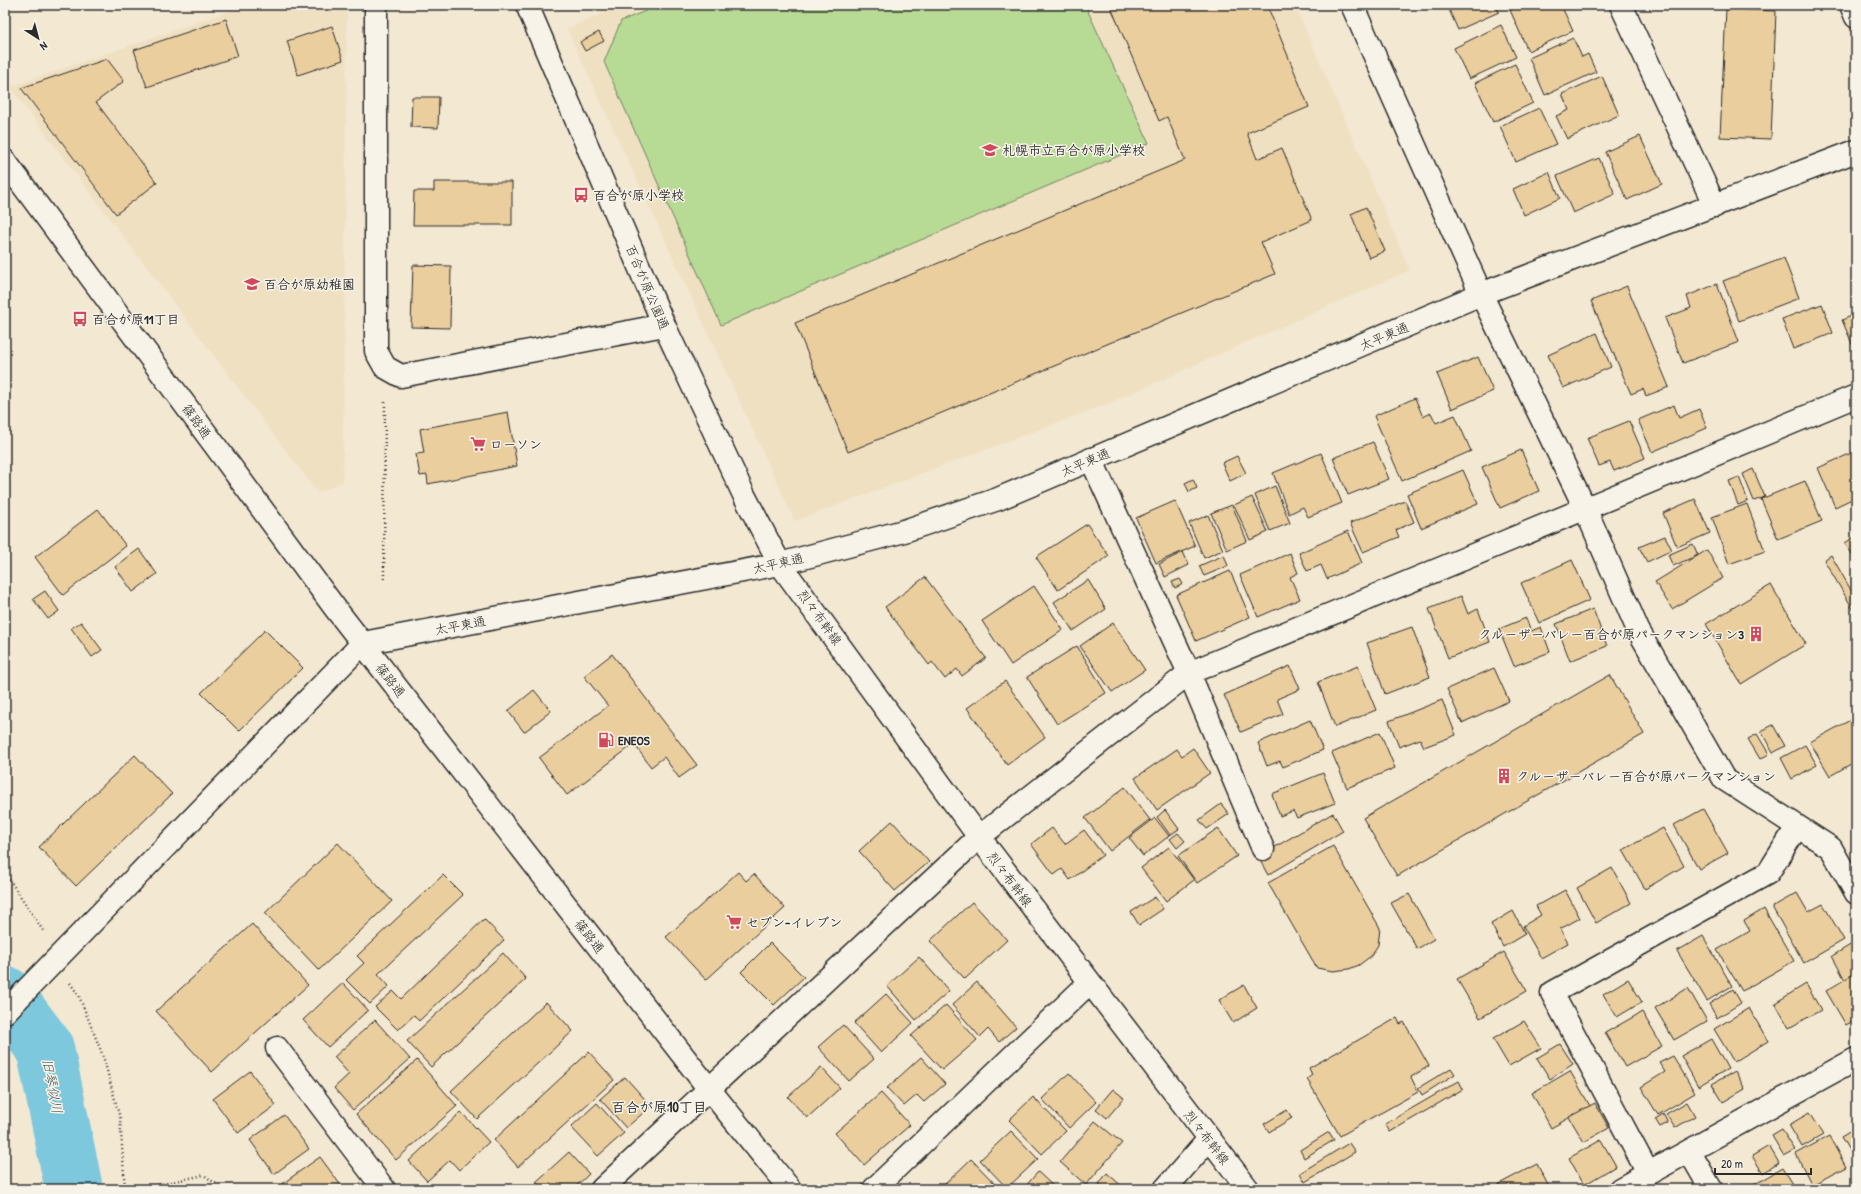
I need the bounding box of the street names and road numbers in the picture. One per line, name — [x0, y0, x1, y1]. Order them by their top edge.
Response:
street label: 百合が原公園通 — [622, 242, 674, 332]
street label: 太平東通 — [1357, 318, 1411, 354]
street label: 篠路通 — [178, 400, 216, 442]
street label: 太平東通 — [1058, 444, 1112, 480]
street label: 太平東通 — [751, 548, 805, 578]
street label: 烈々布幹線 — [794, 585, 847, 649]
street label: 太平東通 — [433, 611, 487, 639]
street label: 篠路通 — [372, 659, 410, 701]
street label: 烈々布幹線 — [983, 848, 1037, 911]
street label: 篠路通 — [571, 915, 609, 957]
street label: 烈々布幹線 — [1180, 1106, 1235, 1169]

